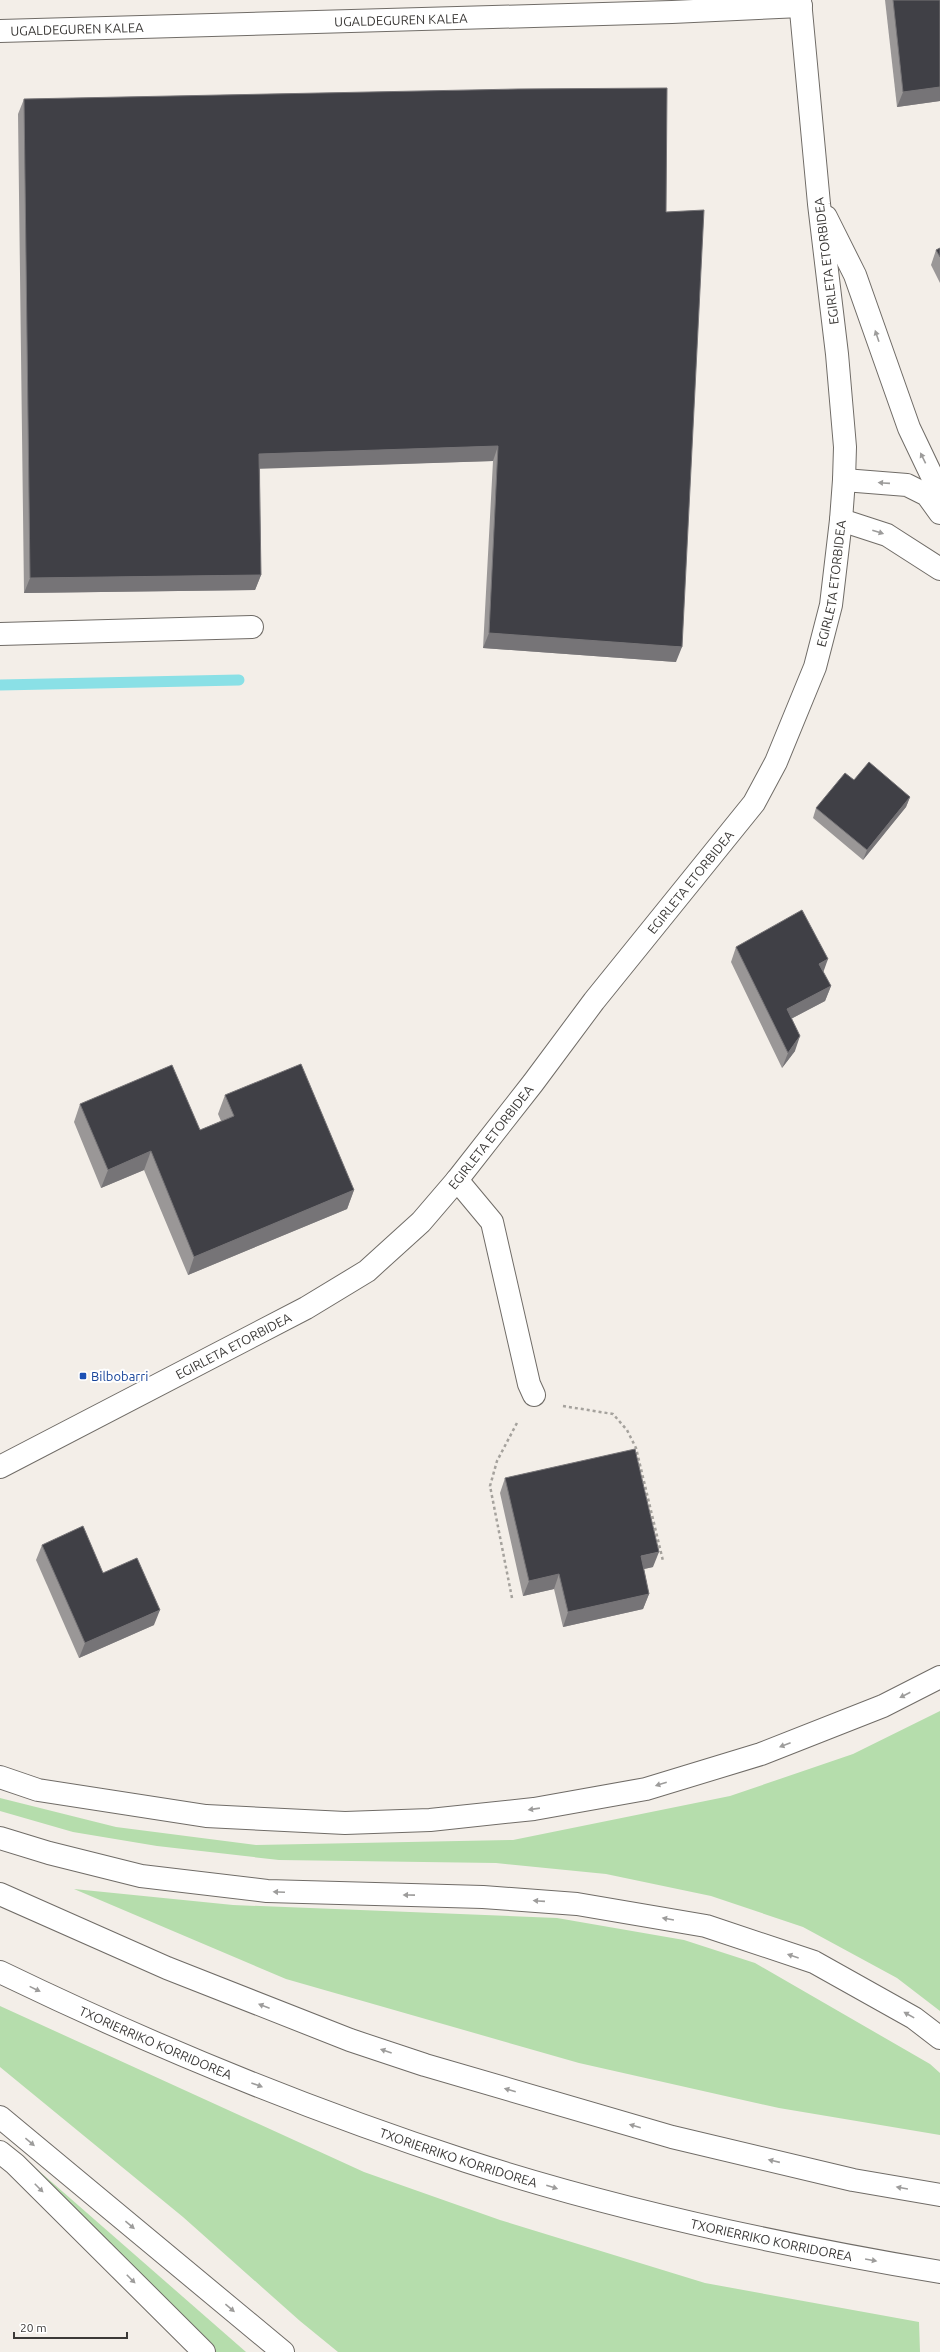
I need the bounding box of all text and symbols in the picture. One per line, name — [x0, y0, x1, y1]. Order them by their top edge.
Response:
street label: UGALDEGUREN KALEA — [334, 11, 468, 29]
street label: UGALDEGUREN KALEA — [10, 20, 144, 38]
street label: EGIRLETA ETORBIDEA — [811, 196, 841, 325]
one-way arrow — [873, 330, 879, 342]
one-way arrow — [920, 452, 926, 463]
one-way arrow — [878, 480, 890, 487]
street label: EGIRLETA ETORBIDEA — [814, 519, 848, 648]
one-way arrow — [873, 529, 885, 535]
street label: EGIRLETA ETORBIDEA — [644, 827, 736, 936]
street label: EGIRLETA ETORBIDEA — [445, 1082, 536, 1192]
street label: EGIRLETA ETORBIDEA — [173, 1310, 294, 1382]
place label: Bilbobarri — [91, 1369, 148, 1383]
marker: Bilbobarri — [78, 1371, 88, 1381]
one-way arrow — [899, 1692, 911, 1698]
one-way arrow — [779, 1742, 791, 1748]
one-way arrow — [655, 1781, 667, 1787]
one-way arrow — [528, 1806, 540, 1812]
one-way arrow — [272, 1889, 285, 1895]
one-way arrow — [403, 1892, 415, 1899]
one-way arrow — [533, 1897, 545, 1904]
one-way arrow — [662, 1916, 674, 1922]
one-way arrow — [787, 1952, 799, 1958]
one-way arrow — [29, 1986, 41, 1992]
one-way arrow — [257, 2002, 269, 2008]
street label: TXORIERRIKO KORRIDOREA — [77, 2003, 235, 2082]
one-way arrow — [903, 2011, 915, 2018]
one-way arrow — [379, 2048, 391, 2054]
one-way arrow — [251, 2083, 263, 2089]
one-way arrow — [504, 2087, 516, 2093]
one-way arrow — [628, 2123, 640, 2129]
street label: TXORIERRIKO KORRIDOREA — [378, 2125, 539, 2190]
one-way arrow — [25, 2138, 35, 2147]
one-way arrow — [768, 2158, 781, 2164]
one-way arrow — [34, 2183, 44, 2193]
one-way arrow — [546, 2184, 558, 2190]
one-way arrow — [895, 2185, 908, 2191]
street label: TXORIERRIKO KORRIDOREA — [689, 2216, 854, 2263]
one-way arrow — [125, 2221, 135, 2230]
one-way arrow — [865, 2257, 877, 2263]
one-way arrow — [126, 2274, 136, 2284]
one-way arrow — [225, 2304, 235, 2313]
scale bar — [14, 2314, 127, 2340]
text: 20 m — [20, 2321, 47, 2334]

